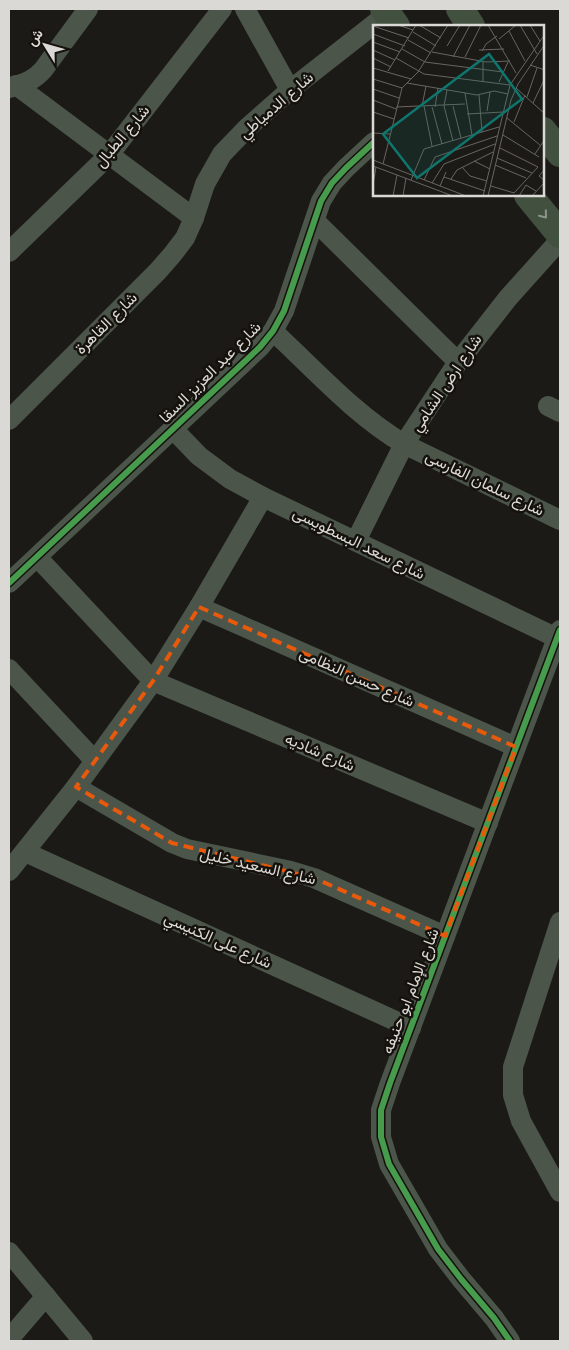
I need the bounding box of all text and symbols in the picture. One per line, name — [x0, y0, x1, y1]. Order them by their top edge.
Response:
north arrow — [20, 20, 70, 70]
inset map — [373, 25, 544, 196]
text: ش — [23, 26, 47, 49]
street label: شارع الدمياطي — [235, 68, 320, 145]
street label: شارع الطبال — [91, 101, 155, 172]
one-way arrow — [539, 209, 548, 218]
street label: شارع القاهرة — [71, 288, 142, 359]
street label: شارع عبد العزيز السقا — [155, 317, 266, 428]
street label: شارع ارض الشامي — [406, 331, 489, 438]
street label: شارع سلمان الفارسى — [422, 446, 548, 522]
street label: شارع سعد البسطويسى — [289, 503, 428, 585]
street label: شارع حسن النظامى — [296, 643, 417, 713]
street label: شارع شاديه — [281, 729, 358, 777]
street label: شارع السعيد خليل — [198, 843, 318, 891]
street label: شارع على الكنيسي — [160, 908, 275, 976]
street label: شارع الإمام ابو حنيفه — [377, 925, 445, 1057]

